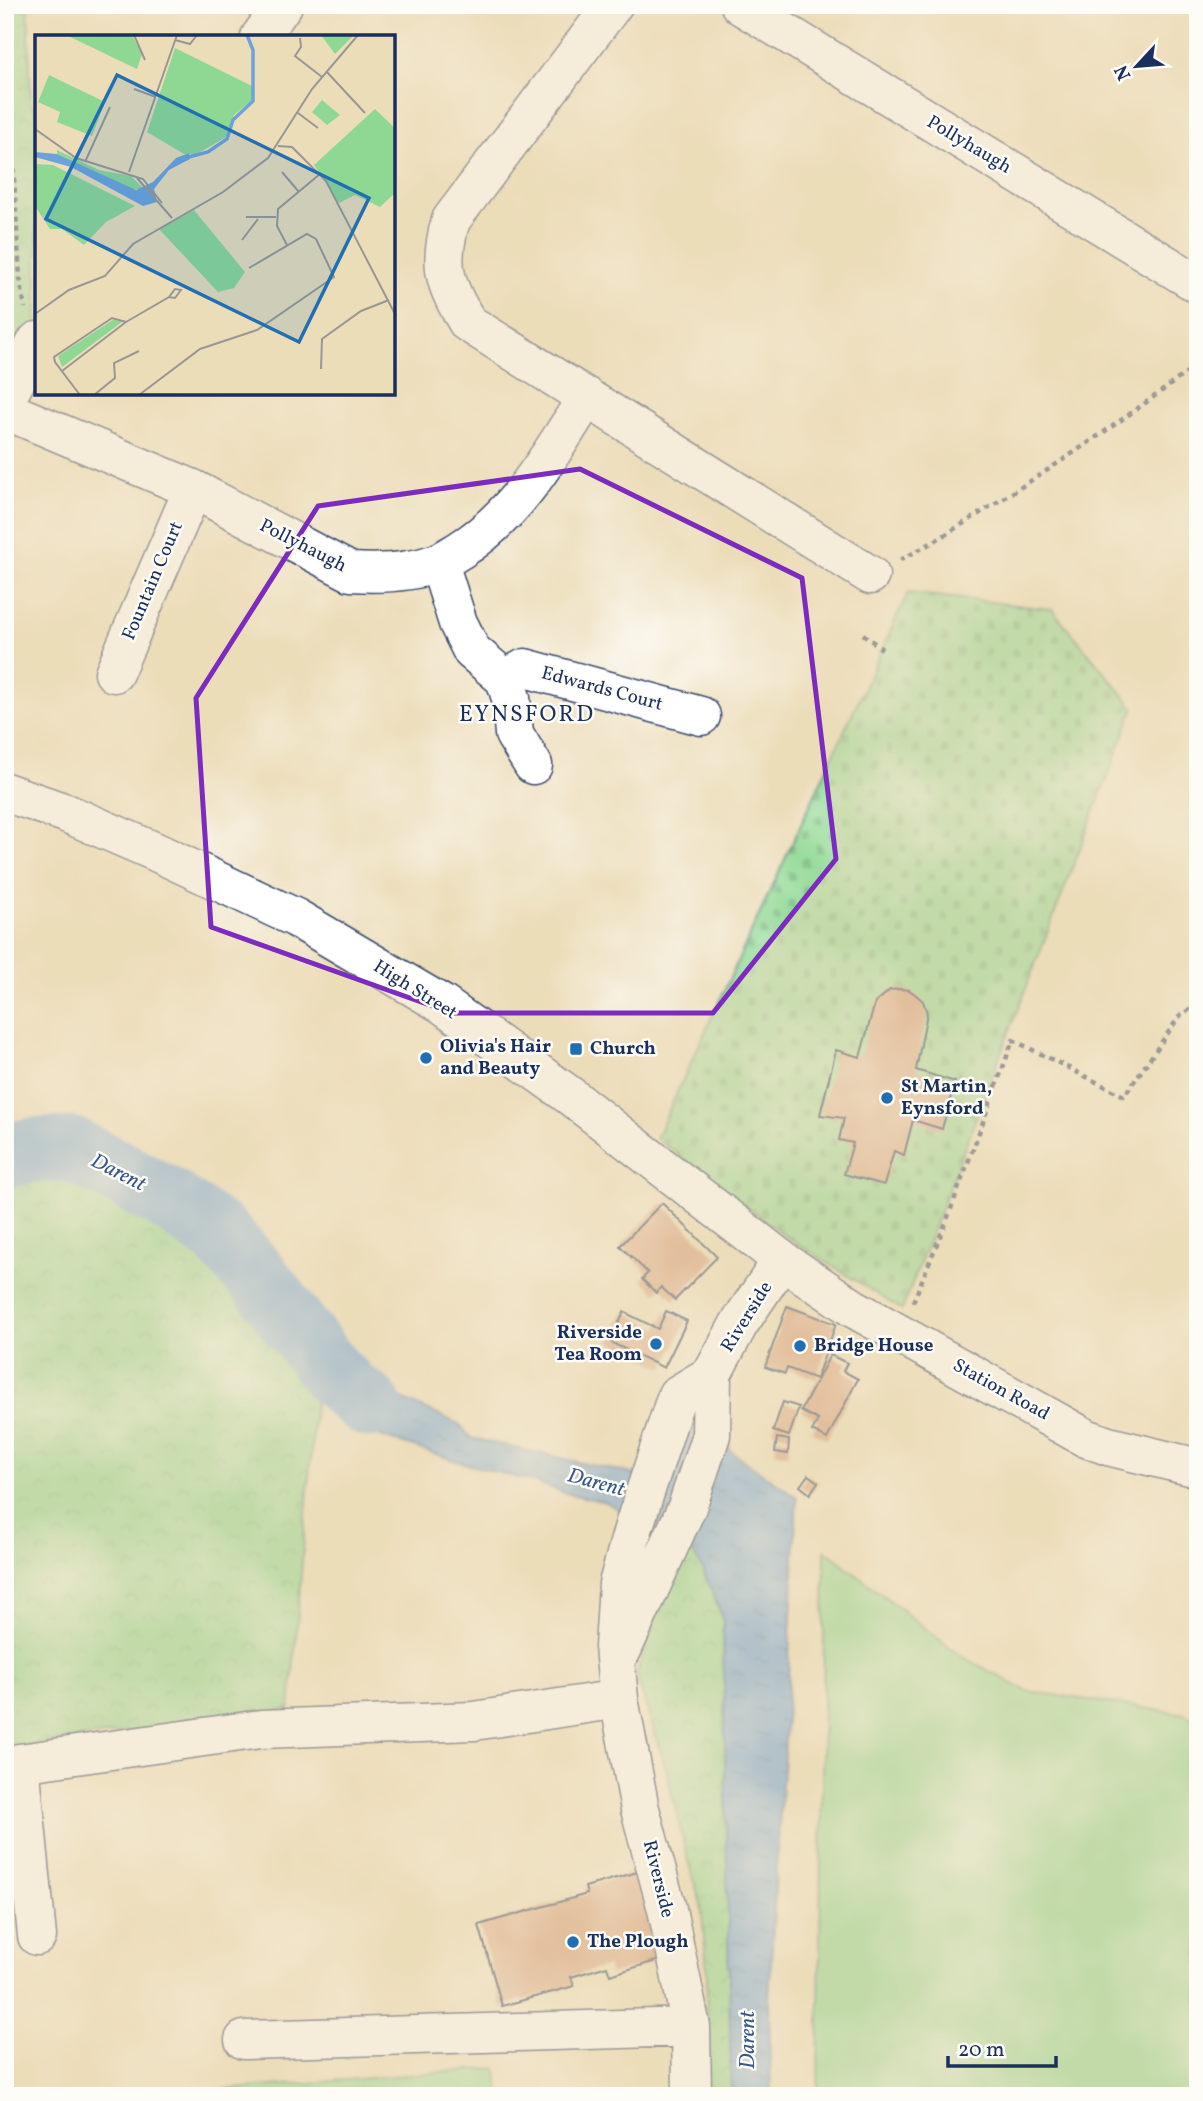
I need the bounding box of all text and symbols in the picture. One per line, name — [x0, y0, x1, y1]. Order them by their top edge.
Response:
north arrow — [1102, 32, 1172, 102]
inset map — [35, 35, 396, 396]
text: N — [1109, 60, 1138, 84]
street label: Pollyhaugh — [922, 109, 1016, 181]
street label: Pollyhaugh — [255, 513, 351, 579]
street label: Fountain Court — [116, 517, 190, 644]
street label: Edwards Court — [538, 660, 666, 718]
district label: EYNSFORD — [459, 699, 595, 731]
street label: High Street — [368, 954, 462, 1026]
place label: Olivia's Hair and Beauty — [440, 1034, 551, 1082]
place label: Church — [590, 1036, 656, 1062]
marker: Church — [568, 1041, 584, 1057]
marker: Olivia's Hair and Beauty — [418, 1050, 434, 1066]
place label: St Martin, Eynsford — [901, 1074, 992, 1122]
marker: St Martin, Eynsford — [879, 1090, 895, 1106]
water label: Darent — [86, 1147, 151, 1200]
street label: Riverside — [715, 1277, 779, 1357]
place label: Riverside Tea Room — [554, 1320, 642, 1368]
place label: Bridge House — [814, 1333, 934, 1359]
marker: Riverside Tea Room — [648, 1336, 664, 1352]
marker: Bridge House — [792, 1338, 808, 1354]
street label: Station Road — [948, 1353, 1054, 1427]
water label: Darent — [564, 1461, 629, 1505]
street label: Riverside — [636, 1837, 680, 1921]
place label: The Plough — [587, 1929, 689, 1955]
marker: The Plough — [565, 1934, 581, 1950]
water label: Darent — [734, 2010, 763, 2069]
scale bar — [948, 2024, 1056, 2068]
text: 20 m — [958, 2036, 1004, 2065]

